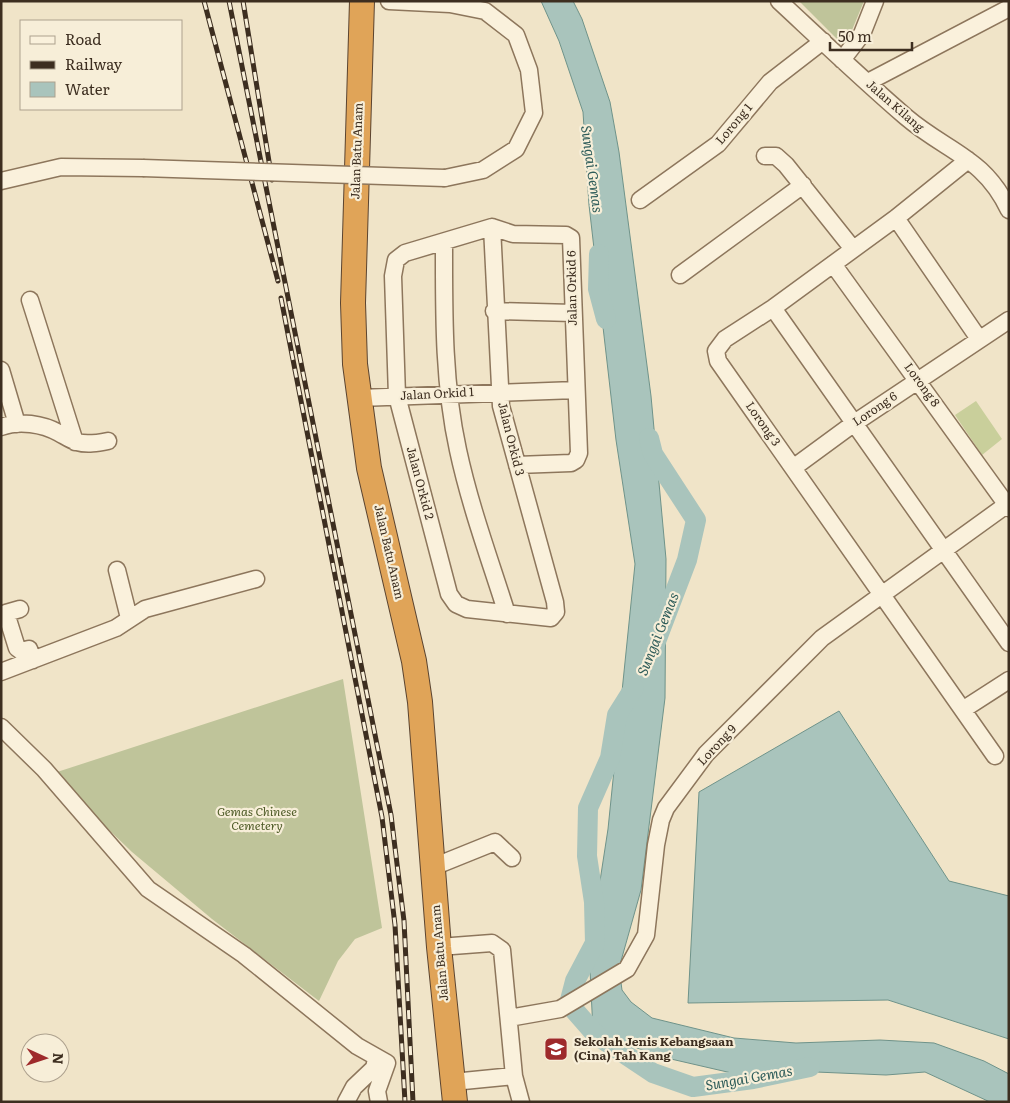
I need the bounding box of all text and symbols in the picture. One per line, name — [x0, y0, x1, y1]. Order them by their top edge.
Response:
legend — [20, 20, 182, 110]
scale bar — [830, 20, 912, 52]
text: 50 m — [838, 24, 872, 47]
text: Road — [65, 27, 101, 50]
text: Railway — [65, 52, 123, 75]
street label: Jalan Kilang — [863, 75, 929, 136]
text: Water — [65, 77, 110, 100]
street label: Lorong 1 — [711, 99, 756, 148]
street label: Jalan Batu Anam — [345, 102, 367, 200]
water label: Sungai Gemas — [577, 124, 609, 214]
street label: Jalan Orkid 6 — [561, 250, 581, 326]
street label: Lorong 8 — [901, 359, 945, 411]
street label: Jalan Orkid 1 — [400, 382, 474, 404]
street label: Lorong 6 — [848, 386, 901, 430]
street label: Lorong 3 — [742, 398, 786, 449]
street label: Jalan Orkid 3 — [494, 400, 530, 478]
street label: Jalan Orkid 2 — [403, 444, 439, 521]
street label: Jalan Batu Anam — [370, 503, 410, 601]
water label: Sungai Gemas — [631, 589, 683, 678]
street label: Lorong 9 — [693, 720, 740, 769]
park label: Gemas Chinese Cemetery — [217, 802, 297, 834]
street label: Jalan Batu Anam — [426, 904, 452, 1002]
place label: Sekolah Jenis Kebangsaan (Cina) Tah Kang — [574, 1032, 734, 1064]
north arrow — [20, 1033, 70, 1083]
school or university icon: Sekolah Jenis Kebangsaan (Cina) Tah Kang — [543, 1036, 569, 1062]
text: N — [49, 1052, 69, 1065]
water label: Sungai Gemas — [704, 1060, 794, 1095]

